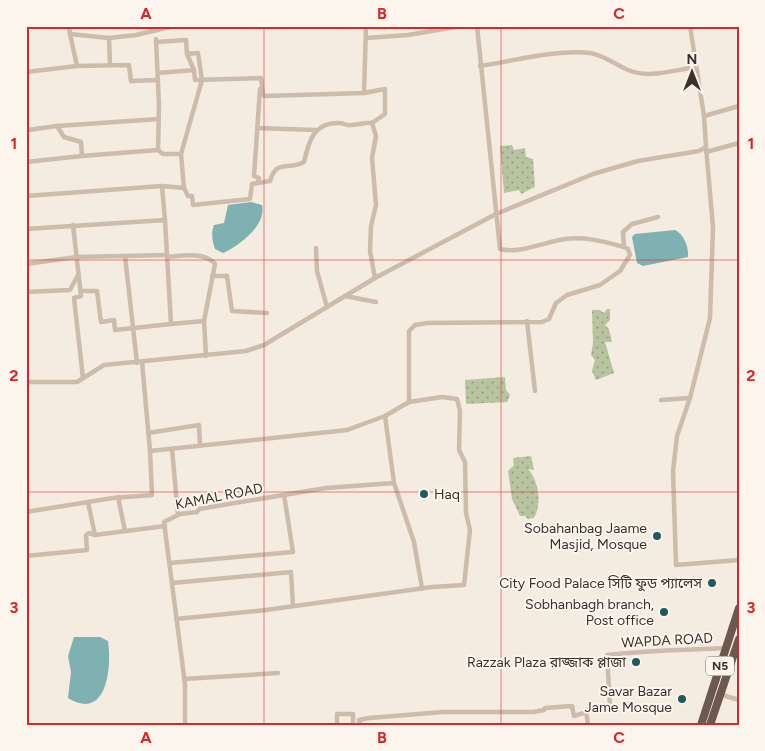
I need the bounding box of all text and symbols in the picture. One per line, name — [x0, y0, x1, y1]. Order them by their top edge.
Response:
text: A — [140, 4, 152, 23]
text: B — [377, 4, 387, 23]
text: C — [613, 4, 625, 23]
north arrow — [668, 48, 718, 98]
text: N — [687, 51, 697, 68]
text: 1 — [11, 134, 17, 153]
text: 1 — [748, 134, 754, 153]
text: 2 — [9, 366, 19, 385]
text: 2 — [746, 366, 756, 385]
street label: KAMAL ROAD — [174, 480, 264, 513]
place label: Haq — [434, 486, 460, 503]
marker: Haq — [418, 488, 430, 500]
place label: Sobahanbag Jaame Masjid, Mosque — [524, 520, 647, 553]
marker: Sobahanbag Jaame Masjid, Mosque — [651, 530, 663, 542]
place label: City Food Palace সিটি ফুড প্যালেস — [499, 575, 702, 592]
marker: City Food Palace সিটি ফুড প্যালেস — [706, 577, 718, 589]
place label: Sobhanbagh branch, Post office — [525, 596, 654, 629]
text: 3 — [10, 598, 19, 617]
text: 3 — [747, 598, 756, 617]
marker: Sobhanbagh branch, Post office — [658, 606, 670, 618]
street label: WAPDA ROAD — [621, 630, 713, 651]
place label: Razzak Plaza রাজ্জাক প্লাজা — [467, 654, 626, 671]
marker: Razzak Plaza রাজ্জাক প্লাজা — [630, 656, 642, 668]
road number: N5 — [706, 656, 734, 676]
place label: Savar Bazar Jame Mosque — [585, 683, 672, 716]
marker: Savar Bazar Jame Mosque — [676, 693, 688, 705]
text: A — [140, 728, 152, 747]
text: B — [377, 728, 387, 747]
text: C — [613, 728, 625, 747]

